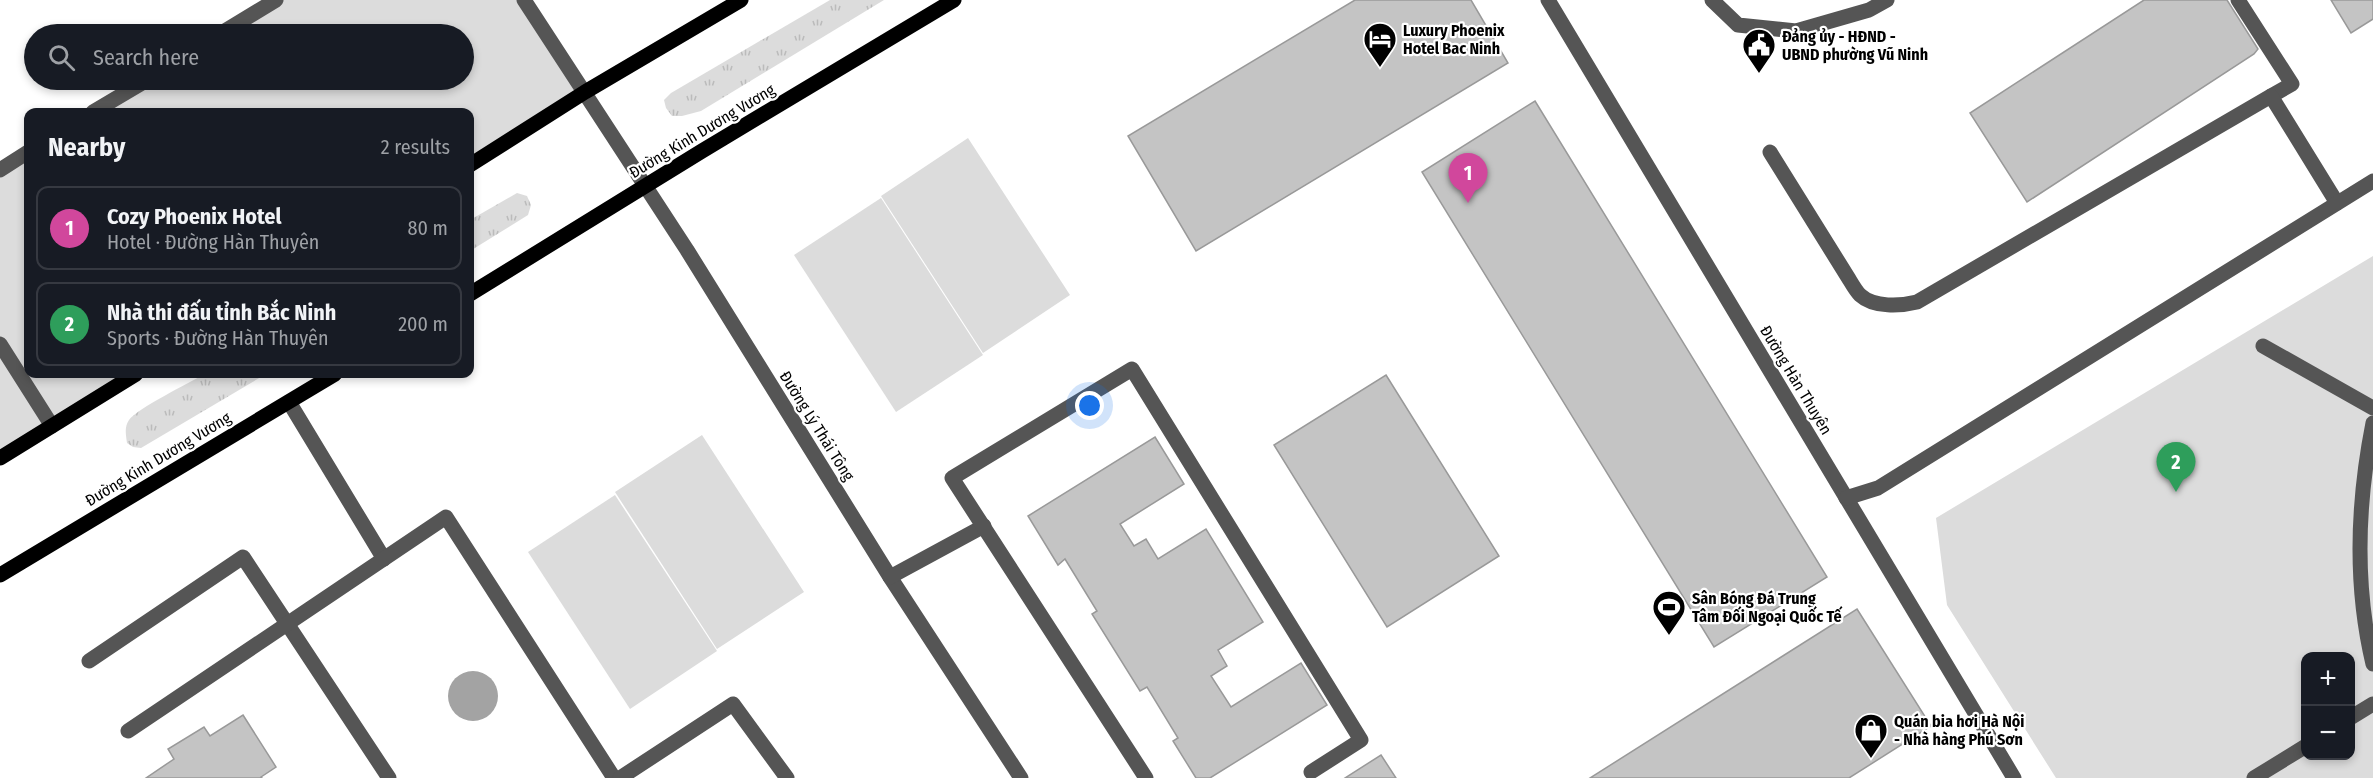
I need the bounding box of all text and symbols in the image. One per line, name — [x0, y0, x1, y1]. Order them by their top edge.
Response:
hotel icon: Luxury Phoenix Hotel Bac Ninh — [1362, 21, 1398, 68]
place label: Luxury Phoenix Hotel Bac Ninh — [1403, 21, 1505, 58]
search box — [24, 24, 474, 90]
public building icon: Đảng ủy - HĐND - UBND phường Vũ Ninh — [1741, 27, 1777, 74]
place label: Đảng ủy - HĐND - UBND phường Vũ Ninh — [1782, 27, 1928, 64]
icon: search — [45, 41, 78, 74]
text: Search here — [93, 44, 199, 71]
street label: Đường Kinh Dương Vương — [626, 80, 779, 182]
text: Nearby — [48, 132, 125, 163]
text: 2 results — [381, 135, 450, 159]
pin: 1 — [1448, 154, 1488, 203]
text: Cozy Phoenix Hotel — [107, 203, 281, 230]
text: 1 — [65, 216, 74, 240]
text: 80 m — [408, 216, 448, 240]
text: Hotel · Đường Hàn Thuyên — [107, 230, 319, 254]
text: Nhà thi đấu tỉnh Bắc Ninh — [107, 299, 336, 326]
text: 2 — [65, 312, 74, 336]
text: 200 m — [398, 312, 448, 336]
street label: Đường Hàn Thuyên — [1756, 322, 1836, 438]
text: Sports · Đường Hàn Thuyên — [107, 326, 328, 350]
street label: Đường Lý Thái Tông — [776, 368, 859, 485]
your location — [1075, 391, 1104, 420]
street label: Đường Kinh Dương Vương — [82, 408, 235, 510]
pin: 2 — [2156, 442, 2196, 492]
sports icon: Sân Bóng Đá Trung Tâm Đối Ngoại Quốc Tế — [1651, 589, 1687, 636]
place label: Sân Bóng Đá Trung Tâm Đối Ngoại Quốc Tế — [1692, 589, 1843, 626]
map controls — [2301, 652, 2355, 760]
button: + — [2301, 652, 2355, 706]
button: − — [2301, 706, 2355, 760]
shop icon: Quán bia hơi Hà Nội - Nhà hàng Phú Sơn — [1853, 712, 1889, 759]
place label: Quán bia hơi Hà Nội - Nhà hàng Phú Sơn — [1894, 712, 2024, 749]

